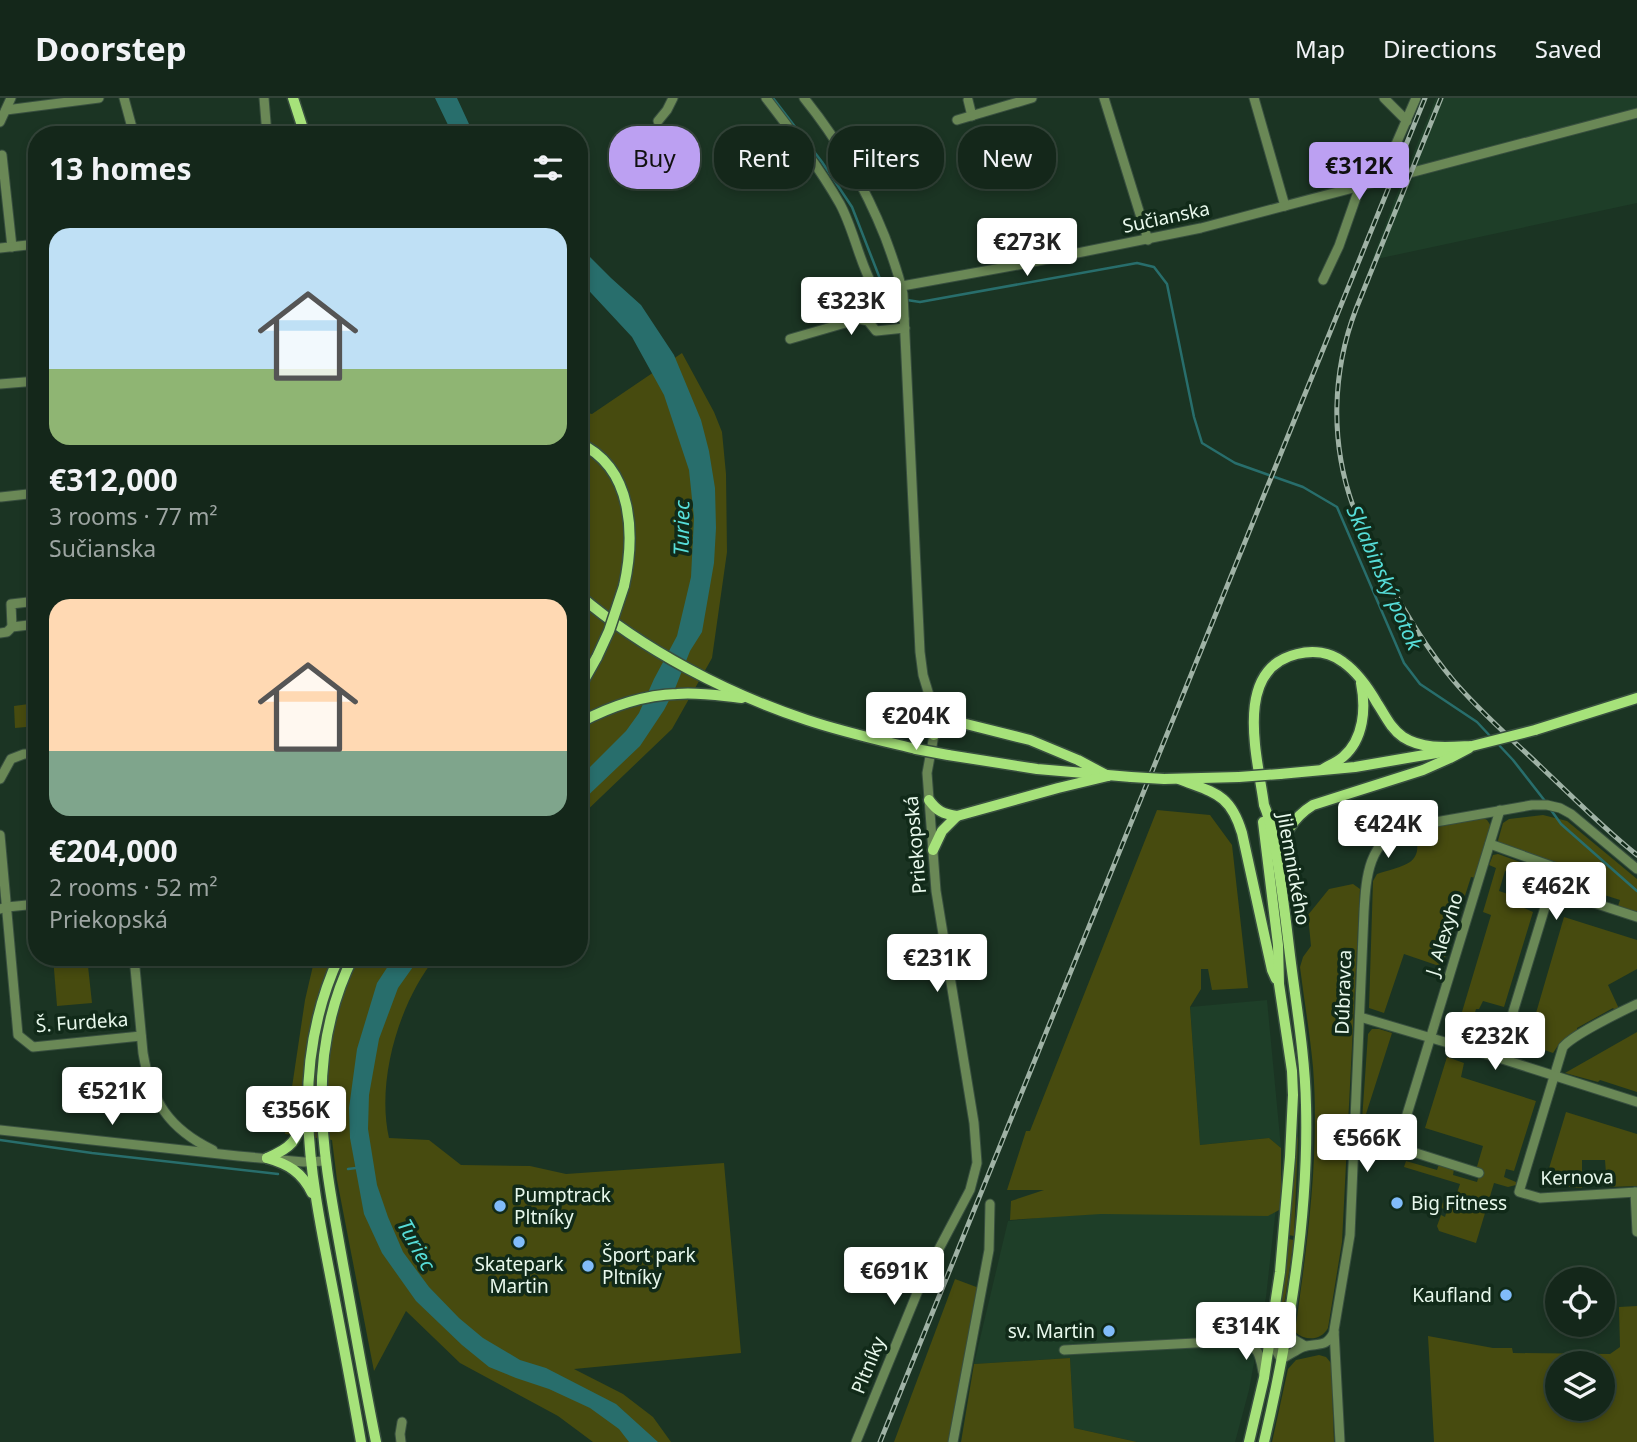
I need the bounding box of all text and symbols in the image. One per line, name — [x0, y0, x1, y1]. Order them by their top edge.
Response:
text: Doorstep — [35, 26, 187, 71]
text: Map — [1295, 32, 1345, 65]
text: Directions — [1383, 32, 1497, 65]
text: Saved — [1535, 32, 1602, 65]
chip: Buy — [609, 126, 700, 189]
chip: Rent — [714, 126, 814, 189]
chip: Filters — [828, 126, 944, 189]
chip: New — [958, 126, 1056, 189]
pin: €312K — [1310, 142, 1408, 202]
text: 13 homes — [49, 148, 192, 189]
icon: filters — [529, 149, 567, 187]
text: €312K — [1325, 149, 1393, 181]
street label: Sučianska — [1120, 195, 1212, 239]
pin: €273K — [978, 218, 1076, 278]
text: €273K — [993, 225, 1061, 257]
icon: home — [245, 273, 371, 399]
pin: €323K — [802, 278, 900, 337]
text: €323K — [817, 284, 885, 316]
text: €312,000 — [49, 459, 178, 500]
text: 3 rooms · 77 m² — [49, 500, 218, 532]
water label: Turiec — [667, 500, 695, 556]
water label: Sklabinský potok — [1340, 501, 1430, 656]
text: Sučianska — [49, 532, 156, 564]
icon: home — [245, 644, 371, 770]
pin: €204K — [867, 692, 965, 752]
text: €204K — [882, 699, 950, 731]
street label: Priekopská — [898, 795, 932, 895]
pin: €424K — [1339, 800, 1437, 860]
text: €424K — [1354, 807, 1422, 839]
street label: Jilemnického — [1271, 809, 1317, 927]
text: €204,000 — [49, 830, 178, 871]
pin: €462K — [1507, 862, 1605, 922]
text: €462K — [1522, 869, 1590, 901]
text: 2 rooms · 52 m² — [49, 871, 218, 903]
street label: J. Alexyho — [1418, 889, 1469, 981]
text: Priekopská — [49, 903, 168, 935]
pin: €231K — [888, 934, 986, 994]
text: €231K — [903, 941, 971, 973]
street label: Dúbravca — [1329, 949, 1357, 1035]
street label: Š. Furdeka — [35, 1006, 129, 1038]
pin: €232K — [1446, 1012, 1544, 1072]
text: €232K — [1461, 1019, 1529, 1051]
pin: €521K — [63, 1068, 161, 1127]
text: €521K — [78, 1074, 146, 1106]
pin: €356K — [247, 1086, 345, 1146]
text: €356K — [262, 1093, 330, 1125]
pin: €566K — [1318, 1114, 1416, 1174]
text: €566K — [1333, 1121, 1401, 1153]
street label: Kernova — [1540, 1163, 1614, 1191]
place label: Pumptrack Pltníky — [514, 1182, 611, 1230]
place label: Big Fitness — [1411, 1190, 1507, 1216]
marker: Big Fitness — [1389, 1195, 1405, 1211]
marker: Pumptrack Pltníky — [492, 1198, 508, 1214]
water label: Turiec — [391, 1213, 443, 1276]
marker: Skatepark Martin — [511, 1234, 527, 1250]
place label: Šport park Pltníky — [602, 1242, 696, 1290]
pin: €691K — [845, 1248, 943, 1307]
place label: Skatepark Martin — [474, 1251, 564, 1299]
text: €691K — [860, 1254, 928, 1286]
marker: Šport park Pltníky — [580, 1258, 596, 1274]
map controls — [1545, 1267, 1615, 1421]
button: locate — [1545, 1267, 1615, 1337]
place label: Kaufland — [1412, 1282, 1492, 1308]
marker: Kaufland — [1498, 1287, 1514, 1303]
pin: €314K — [1197, 1302, 1295, 1362]
text: €314K — [1212, 1309, 1280, 1341]
place label: sv. Martin — [1008, 1318, 1095, 1344]
marker: sv. Martin — [1101, 1323, 1117, 1339]
street label: Pltníky — [845, 1332, 891, 1398]
button: layers — [1545, 1351, 1615, 1421]

